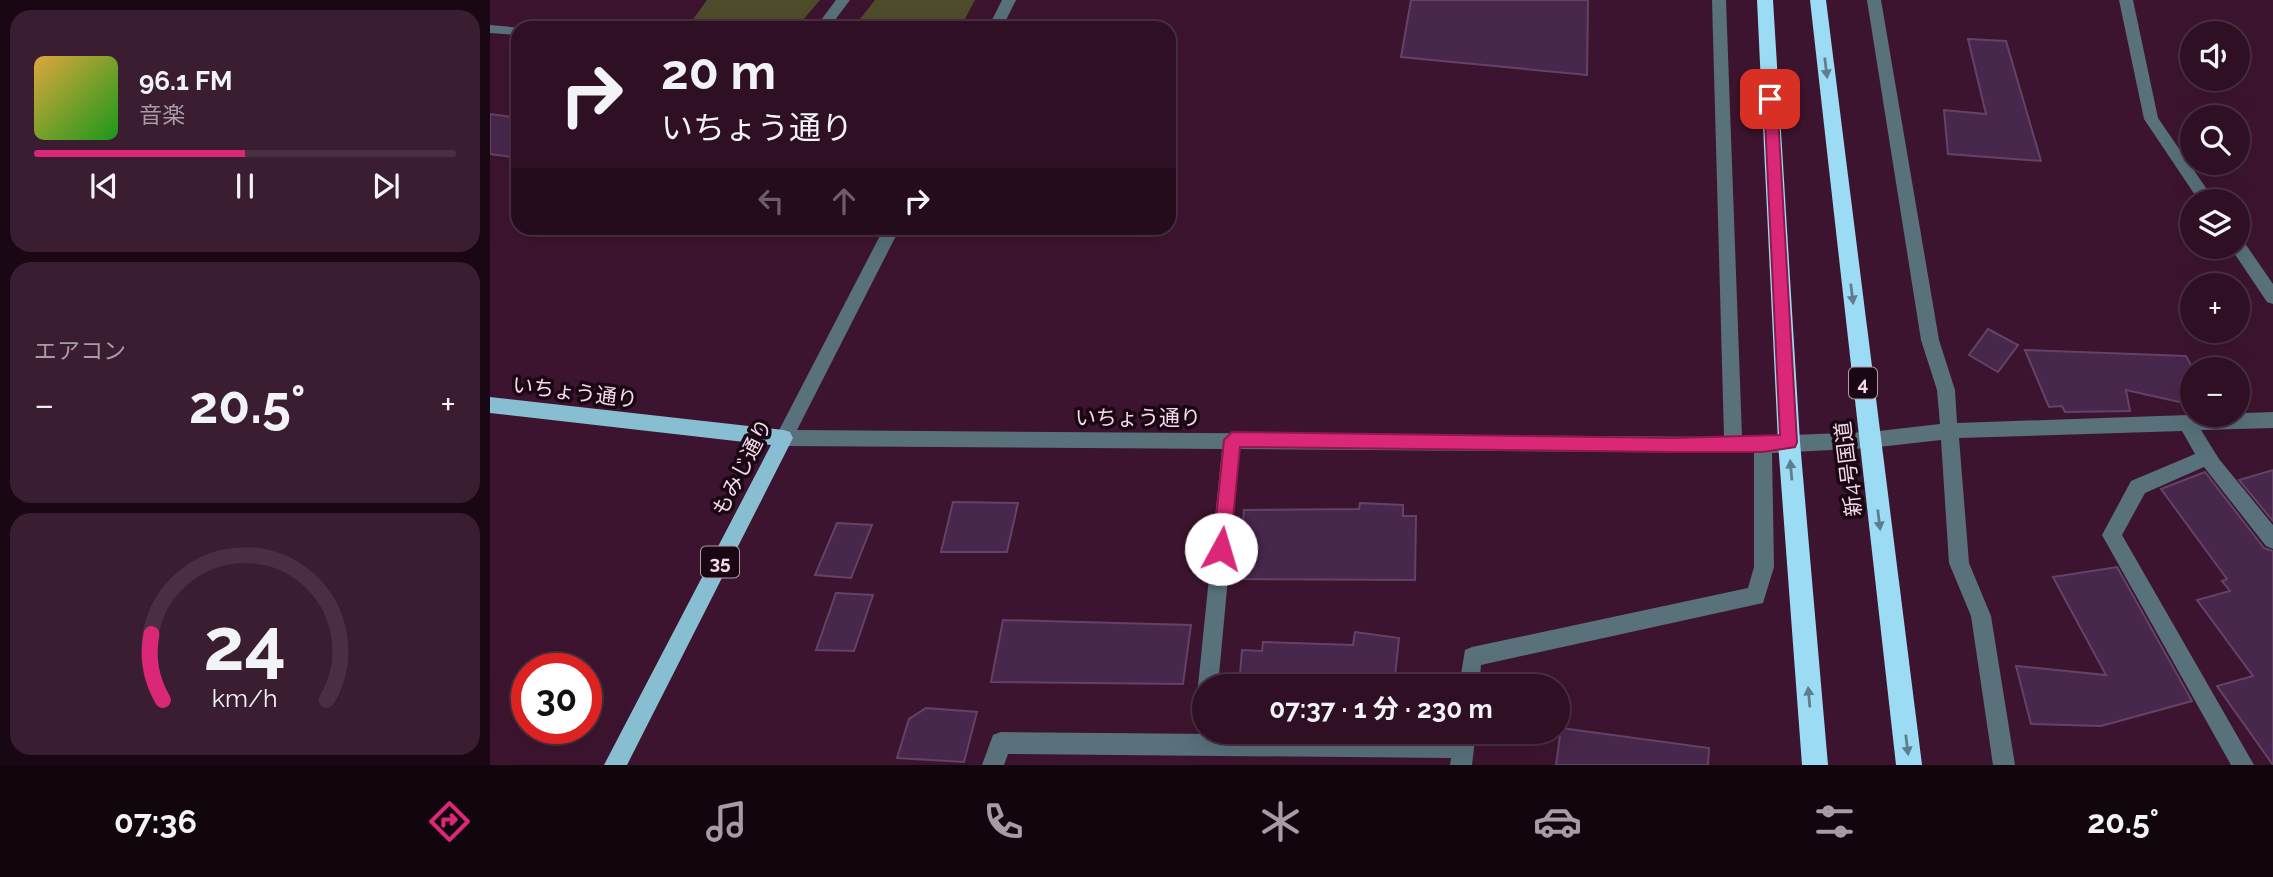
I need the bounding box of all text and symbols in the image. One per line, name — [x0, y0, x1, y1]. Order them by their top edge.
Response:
map controls — [2180, 21, 2250, 427]
button: sound — [2180, 21, 2250, 91]
text: 20 m — [661, 43, 776, 100]
icon: right — [546, 49, 637, 140]
one-way arrow — [1820, 57, 1831, 79]
text: 96.1 FM — [139, 66, 232, 96]
pin — [1740, 69, 1800, 129]
icon: arrive — [1751, 80, 1789, 118]
text: 音楽 — [139, 101, 185, 128]
button: search — [2180, 105, 2250, 175]
text: いちょう通り — [661, 109, 853, 146]
icon: previous — [85, 167, 123, 205]
icon: pause — [226, 167, 264, 205]
icon: next — [367, 167, 405, 205]
icon: left — [752, 182, 790, 220]
icon: ahead — [825, 182, 863, 220]
icon: right — [898, 182, 936, 220]
button: layers — [2180, 189, 2250, 259]
button: + — [2180, 273, 2250, 343]
one-way arrow — [1847, 283, 1858, 305]
text: エアコン — [34, 337, 126, 364]
button: − — [2180, 357, 2250, 427]
road number: 4 — [1849, 368, 1877, 398]
street label: いちょう通り — [511, 372, 639, 412]
text: 20.5° — [189, 374, 306, 435]
text: − — [34, 382, 54, 427]
text: + — [440, 382, 456, 427]
street label: いちょう通り — [1075, 405, 1201, 430]
street label: もみじ通り — [707, 415, 777, 519]
street label: 新4号国道 — [1830, 420, 1866, 518]
one-way arrow — [1785, 459, 1796, 481]
one-way arrow — [1874, 509, 1885, 531]
position arrow — [1184, 512, 1258, 586]
road number: 35 — [701, 547, 739, 578]
text: 24 — [204, 603, 286, 688]
speed limit sign: 30 — [511, 653, 602, 744]
text: km/h — [212, 683, 278, 713]
one-way arrow — [1803, 686, 1814, 708]
text: 07:37 · 1 分 · 230 m — [1269, 694, 1493, 724]
one-way arrow — [1901, 735, 1912, 757]
icon: directions — [425, 797, 474, 846]
icon: music — [702, 797, 751, 846]
icon: phone — [979, 797, 1028, 846]
icon: climate — [1256, 797, 1305, 846]
icon: car — [1533, 797, 1582, 846]
icon: filters — [1810, 797, 1859, 846]
text: 07:36 — [114, 803, 197, 840]
text: 20.5° — [2087, 803, 2159, 840]

